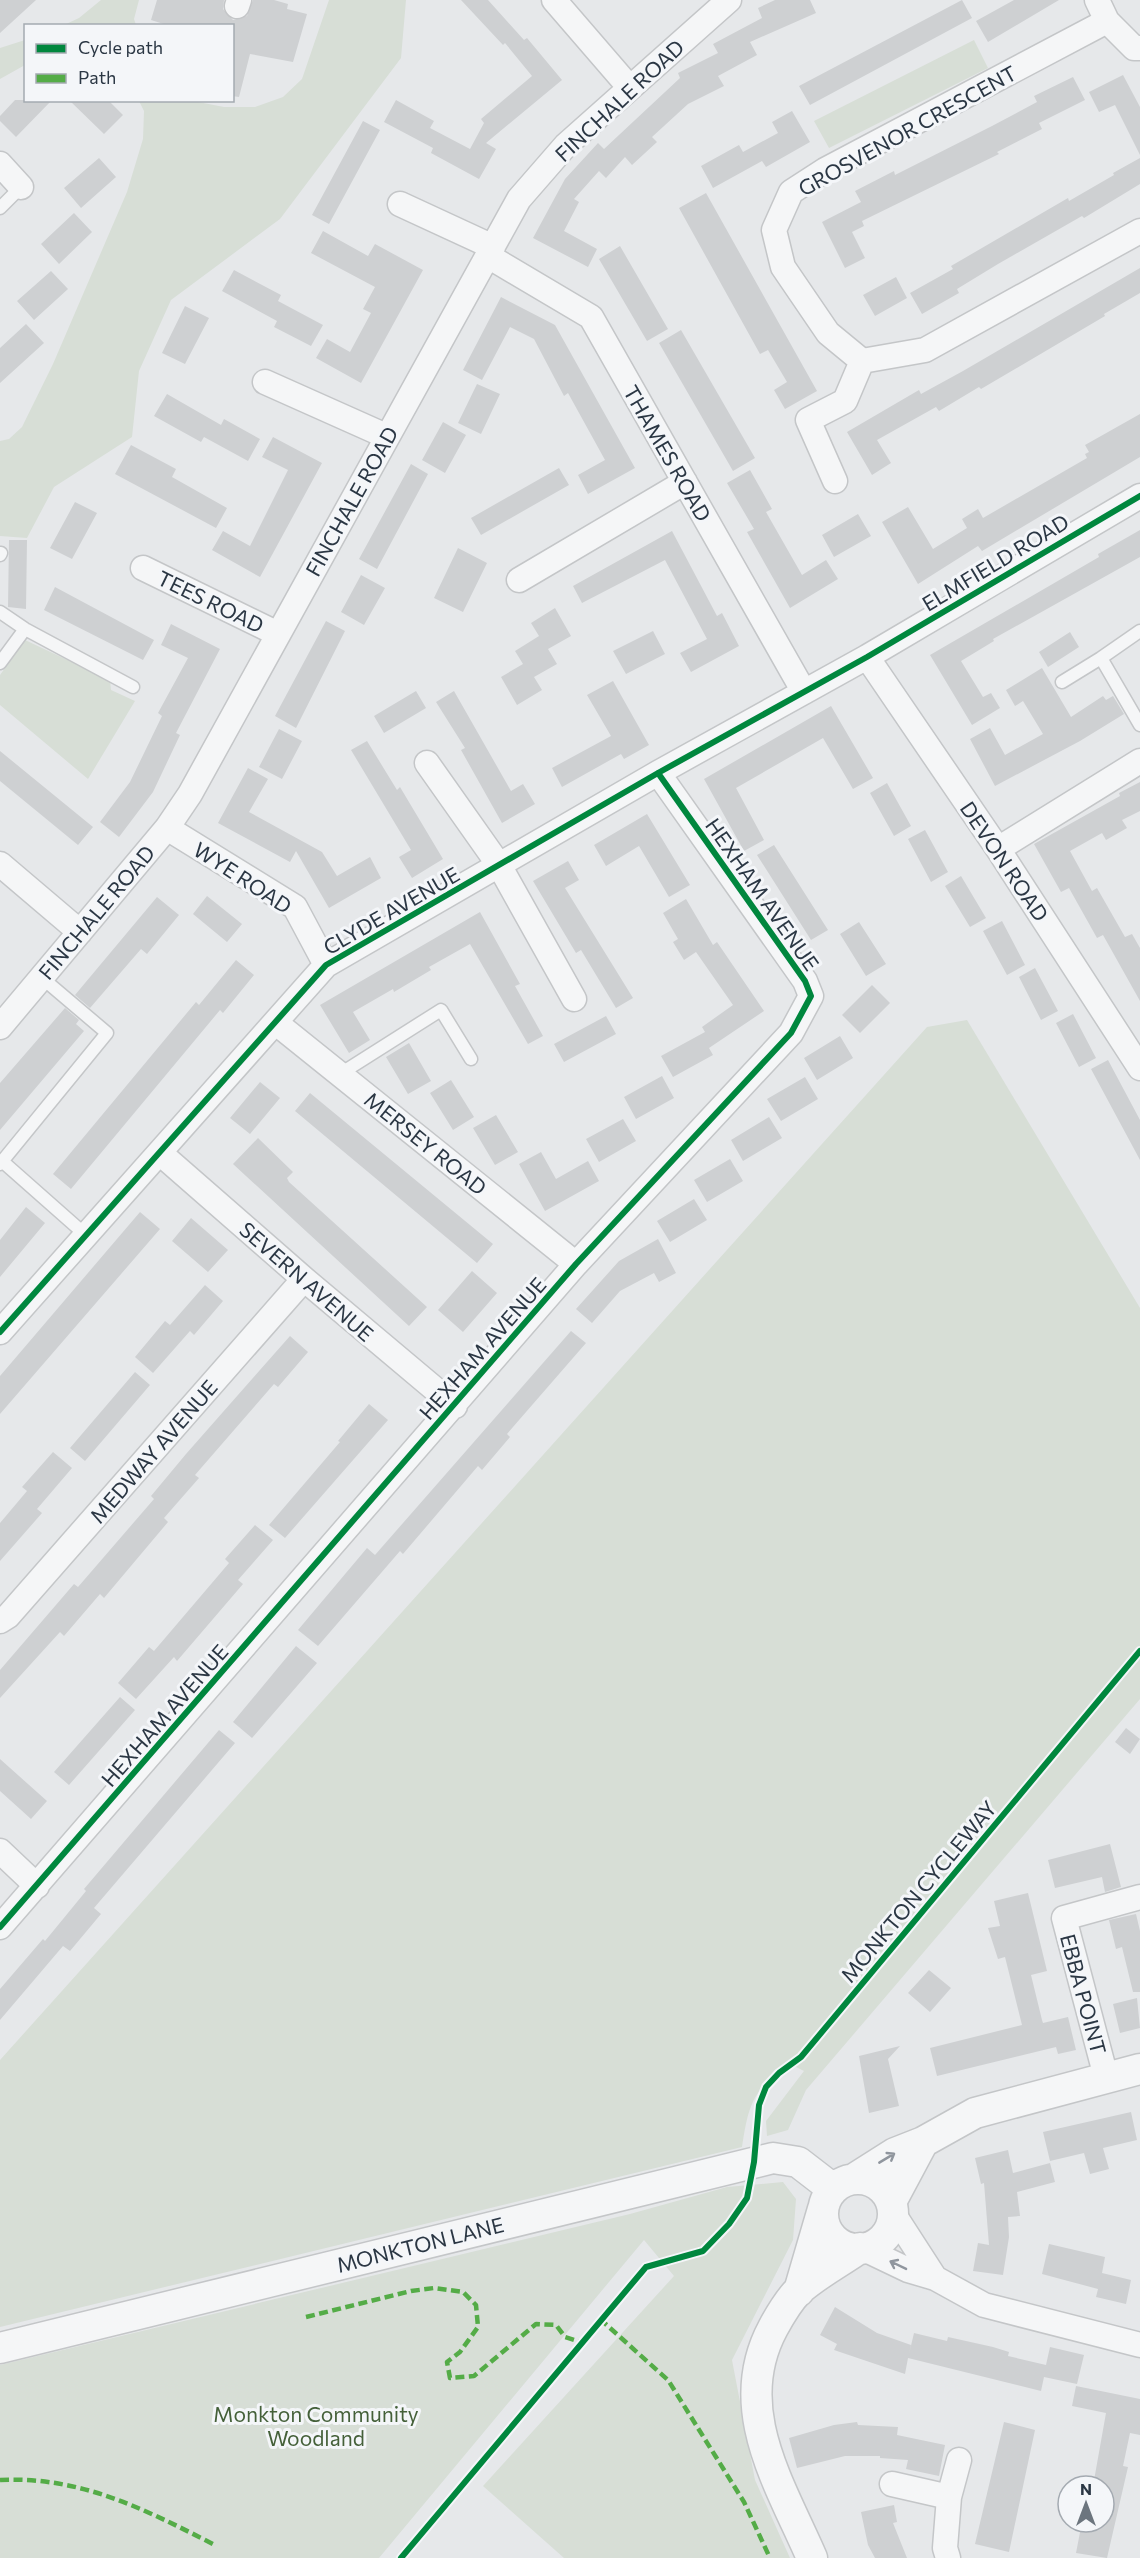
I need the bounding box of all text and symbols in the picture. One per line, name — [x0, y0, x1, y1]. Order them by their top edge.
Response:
legend — [24, 24, 234, 102]
street label: FINCHALE ROAD — [549, 34, 689, 166]
text: Cycle path — [78, 36, 163, 58]
street label: GROSVENOR CRESCENT — [794, 60, 1020, 200]
text: Path — [78, 66, 116, 88]
street label: THAMES ROAD — [619, 381, 717, 525]
street label: FINCHALE ROAD — [300, 422, 402, 580]
street label: ELMFIELD ROAD — [917, 508, 1073, 616]
street label: TEES ROAD — [154, 565, 268, 637]
street label: DEVON ROAD — [956, 796, 1054, 926]
street label: HEXHAM AVENUE — [701, 813, 825, 975]
street label: WYE ROAD — [189, 836, 297, 918]
street label: FINCHALE ROAD — [33, 840, 159, 984]
street label: CLYDE AVENUE — [318, 861, 464, 959]
street label: MERSEY ROAD — [360, 1086, 492, 1200]
street label: SEVERN AVENUE — [235, 1216, 379, 1346]
street label: HEXHAM AVENUE — [413, 1272, 551, 1424]
street label: MEDWAY AVENUE — [84, 1374, 222, 1528]
street label: HEXHAM AVENUE — [95, 1639, 233, 1791]
street label: MONKTON CYCLEWAY — [835, 1795, 1001, 1987]
street label: EBBA POINT — [1056, 1931, 1112, 2057]
one-way arrow — [878, 2152, 895, 2164]
street label: MONKTON LANE — [334, 2211, 506, 2277]
one-way arrow — [889, 2259, 907, 2271]
park label: Monkton Community Woodland — [213, 2401, 419, 2450]
north arrow — [1056, 2474, 1116, 2534]
text: N — [1080, 2479, 1092, 2498]

